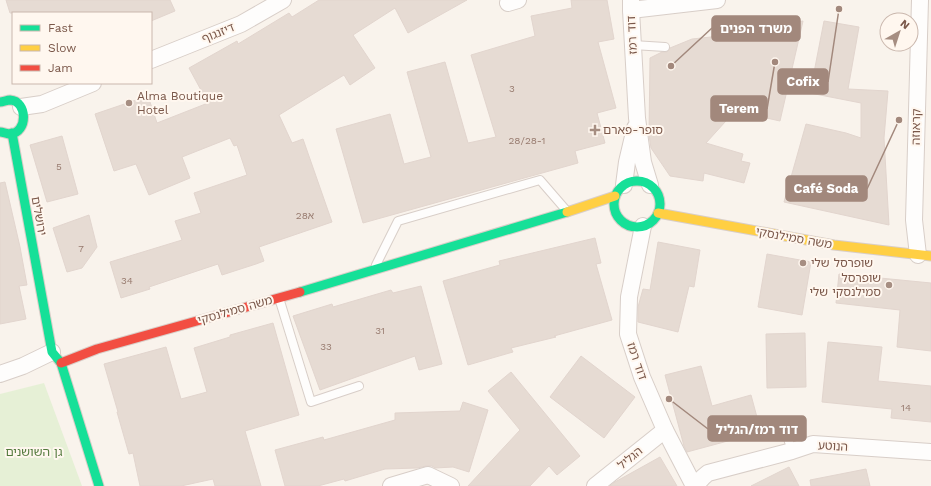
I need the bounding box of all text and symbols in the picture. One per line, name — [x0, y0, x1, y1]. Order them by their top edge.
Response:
legend — [12, 12, 152, 84]
north arrow — [879, 12, 919, 52]
street label: דוד רמז — [624, 15, 640, 55]
callout: משרד הפנים — [712, 16, 800, 41]
text: N — [898, 17, 912, 32]
street label: דיזנגוף — [200, 20, 237, 46]
text: Fast — [48, 21, 73, 35]
text: משרד הפנים — [720, 21, 792, 36]
text: Slow — [48, 41, 76, 55]
text: Jam — [48, 61, 73, 75]
callout: Cofix — [778, 69, 828, 94]
text: Cofix — [786, 74, 820, 89]
house number: 3 — [509, 83, 515, 94]
place label: Alma Boutique Hotel — [137, 89, 223, 117]
callout: Terem — [711, 96, 767, 121]
marker: Alma Boutique Hotel — [124, 98, 134, 108]
text: Terem — [719, 101, 759, 116]
street label: קראוזה — [909, 108, 923, 145]
place label: סופר-פארם — [603, 123, 663, 137]
marker: סופר-פארם — [590, 125, 600, 135]
house number: 28/28-1 — [509, 135, 545, 146]
house number: 5 — [56, 161, 62, 172]
callout: Café Soda — [786, 176, 867, 201]
text: Café Soda — [794, 181, 859, 196]
street label: ירושלים — [29, 195, 49, 237]
house number: 28א — [296, 210, 314, 221]
street label: משה סמילנסקי — [755, 224, 833, 252]
house number: 7 — [78, 243, 84, 254]
place label: שופרסל שלי — [811, 256, 873, 270]
marker: שופרסל שלי — [798, 258, 808, 268]
place label: שופרסל סמילנסקי שלי — [810, 271, 881, 299]
house number: 34 — [121, 275, 133, 286]
marker: שופרסל סמילנסקי שלי — [884, 280, 894, 290]
street label: משה סמילנסקי — [196, 293, 274, 327]
house number: 31 — [375, 325, 385, 336]
street label: דוד רמז — [624, 340, 650, 382]
house number: 33 — [320, 341, 332, 352]
house number: 14 — [901, 402, 911, 413]
callout: דוד רמז/הגליל — [708, 416, 806, 441]
text: דוד רמז/הגליל — [716, 422, 799, 437]
street label: הנוטע — [818, 438, 848, 454]
street label: הגליל — [615, 444, 645, 472]
park label: גן השושנים — [6, 445, 63, 459]

